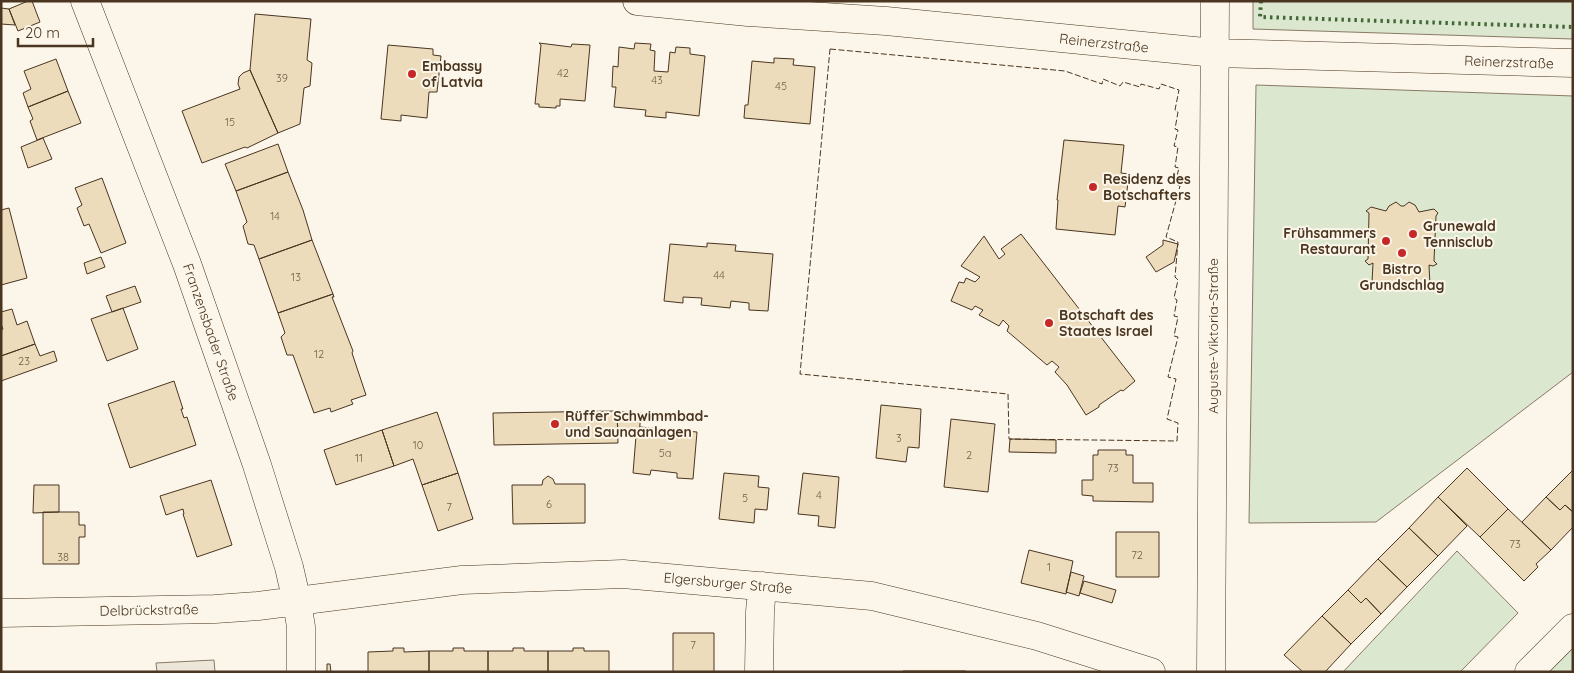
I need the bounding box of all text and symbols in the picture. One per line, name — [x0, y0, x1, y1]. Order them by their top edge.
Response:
scale bar — [18, 15, 92, 47]
text: 20 m — [25, 23, 60, 42]
street label: Reinerzstraße — [1058, 29, 1150, 57]
street label: Reinerzstraße — [1464, 51, 1554, 73]
place label: Embassy of Latvia — [422, 57, 483, 91]
house number: 42 — [557, 66, 569, 80]
marker: Embassy of Latvia — [406, 68, 418, 80]
house number: 39 — [276, 71, 288, 85]
house number: 43 — [651, 73, 663, 87]
house number: 45 — [775, 79, 787, 93]
house number: 15 — [225, 115, 235, 129]
place label: Residenz des Botschafters — [1103, 170, 1191, 204]
marker: Residenz des Botschafters — [1087, 181, 1099, 193]
house number: 14 — [270, 209, 280, 223]
place label: Grunewald Tennisclub — [1423, 217, 1496, 251]
place label: Frühsammers Restaurant — [1283, 224, 1376, 258]
marker: Grunewald Tennisclub — [1407, 228, 1419, 240]
marker: Frühsammers Restaurant — [1380, 235, 1392, 247]
marker: Bistro Grundschlag — [1396, 247, 1408, 259]
street label: Auguste-Viktoria-Straße — [1204, 258, 1222, 414]
place label: Bistro Grundschlag — [1360, 260, 1445, 294]
street label: Franzensbader Straße — [179, 261, 243, 403]
house number: 44 — [713, 268, 725, 282]
house number: 13 — [291, 270, 301, 284]
place label: Botschaft des Staates Israel — [1059, 306, 1154, 340]
marker: Botschaft des Staates Israel — [1043, 317, 1055, 329]
house number: 12 — [314, 347, 324, 361]
house number: 23 — [18, 354, 30, 368]
place label: Rüffer Schwimmbad- und Saunaanlagen — [565, 407, 709, 441]
marker: Rüffer Schwimmbad- und Saunaanlagen — [549, 418, 561, 430]
house number: 3 — [896, 431, 902, 445]
house number: 10 — [413, 438, 423, 452]
house number: 5a — [659, 446, 671, 460]
house number: 2 — [966, 448, 972, 462]
house number: 11 — [355, 451, 363, 465]
house number: 73 — [1107, 461, 1119, 475]
house number: 4 — [816, 488, 822, 502]
house number: 5 — [742, 491, 748, 505]
house number: 6 — [546, 497, 552, 511]
house number: 7 — [446, 500, 452, 514]
house number: 73 — [1509, 537, 1521, 551]
house number: 72 — [1131, 548, 1143, 562]
house number: 38 — [57, 550, 69, 564]
house number: 1 — [1047, 560, 1051, 574]
street label: Elgersburger Straße — [663, 568, 793, 598]
street label: Delbrückstraße — [99, 600, 199, 620]
house number: 7 — [690, 638, 696, 652]

